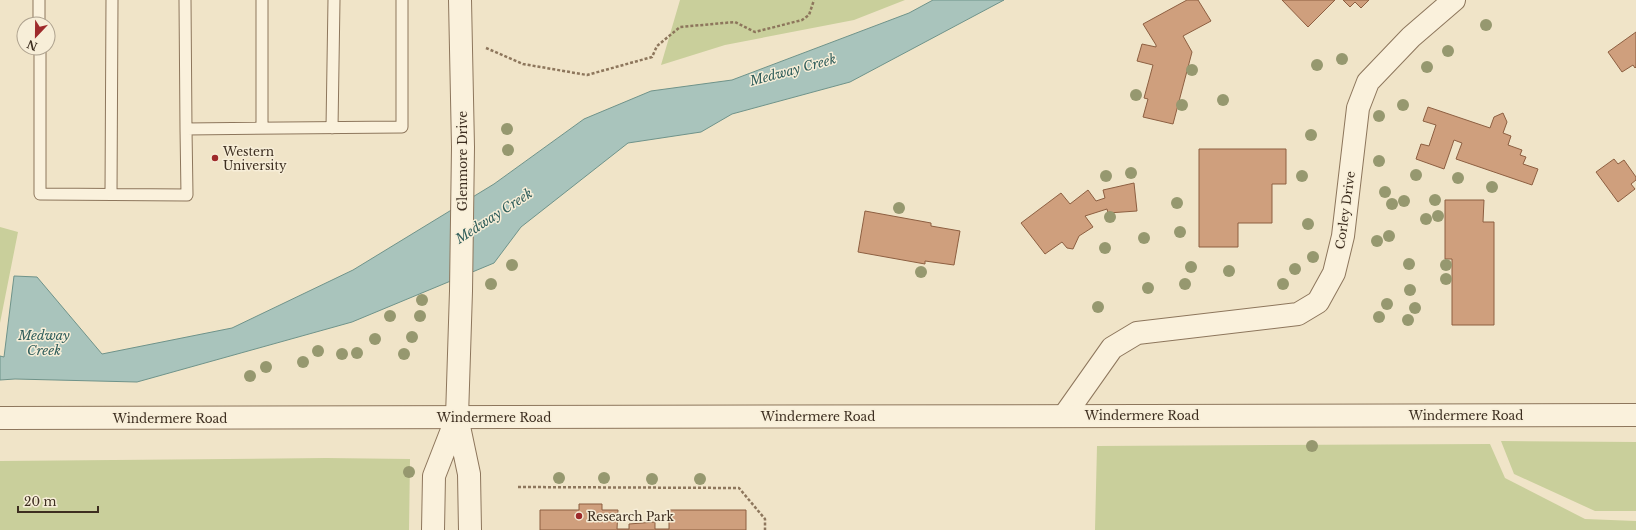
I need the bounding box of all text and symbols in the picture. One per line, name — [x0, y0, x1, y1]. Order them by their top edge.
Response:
north arrow — [16, 16, 56, 56]
text: N — [24, 37, 40, 54]
water label: Medway Creek — [747, 50, 838, 90]
street label: Glenmore Drive — [455, 111, 470, 211]
place label: Western University — [222, 144, 287, 173]
marker: Western University — [210, 153, 220, 163]
street label: Corley Drive — [1332, 170, 1358, 250]
water label: Medway Creek — [451, 185, 536, 248]
water label: Medway Creek — [17, 327, 70, 359]
street label: Windermere Road — [1084, 408, 1199, 423]
street label: Windermere Road — [1408, 408, 1523, 423]
street label: Windermere Road — [760, 409, 875, 424]
street label: Windermere Road — [436, 410, 551, 425]
street label: Windermere Road — [112, 411, 227, 426]
scale bar — [18, 488, 98, 514]
text: 20 m — [24, 494, 56, 509]
place label: Research Park — [587, 509, 674, 524]
marker: Research Park — [574, 511, 584, 521]

